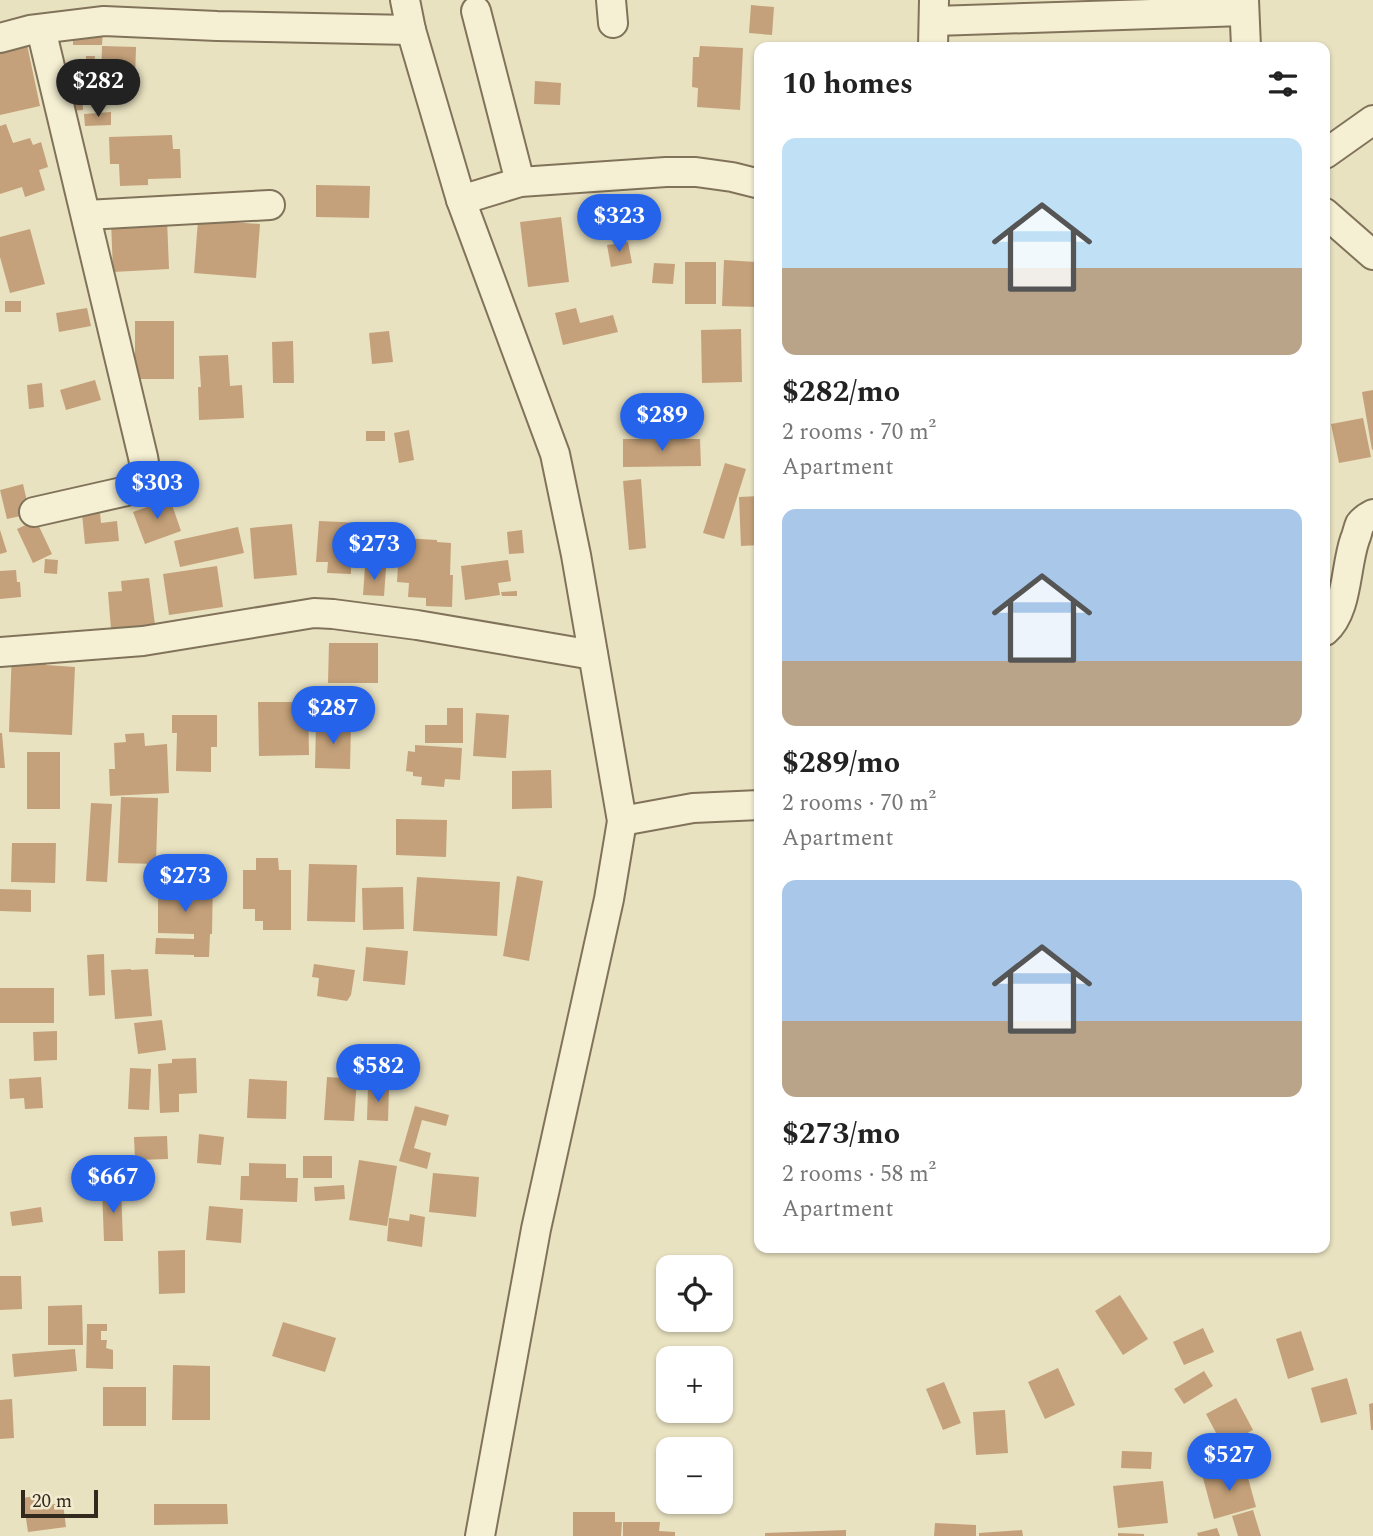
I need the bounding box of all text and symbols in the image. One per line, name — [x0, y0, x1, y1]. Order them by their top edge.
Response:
pin: $282 — [57, 60, 139, 119]
text: 10 homes — [782, 61, 913, 107]
text: $282 — [72, 64, 124, 99]
icon: filters — [1264, 65, 1302, 103]
icon: home — [979, 184, 1105, 310]
pin: $323 — [578, 194, 660, 254]
text: $323 — [593, 199, 645, 234]
text: $282/mo — [782, 369, 900, 415]
pin: $289 — [621, 393, 703, 453]
text: $289 — [636, 398, 688, 433]
text: 2 rooms · 70 m² — [782, 415, 936, 450]
text: Apartment — [782, 450, 894, 485]
pin: $303 — [116, 462, 198, 521]
text: $303 — [131, 466, 183, 501]
pin: $273 — [333, 522, 415, 582]
text: $273 — [348, 527, 400, 562]
icon: home — [979, 555, 1105, 681]
pin: $287 — [292, 686, 374, 746]
text: $287 — [307, 691, 359, 726]
text: $289/mo — [782, 740, 900, 786]
text: 2 rooms · 70 m² — [782, 786, 936, 821]
text: Apartment — [782, 821, 894, 856]
pin: $273 — [144, 855, 226, 914]
text: $273 — [159, 859, 211, 894]
icon: home — [979, 926, 1105, 1052]
pin: $582 — [337, 1044, 419, 1104]
text: $582 — [352, 1049, 404, 1084]
text: $273/mo — [782, 1111, 900, 1157]
pin: $667 — [72, 1156, 154, 1215]
text: 2 rooms · 58 m² — [782, 1157, 936, 1192]
text: $667 — [87, 1160, 139, 1195]
text: Apartment — [782, 1192, 894, 1227]
map controls — [656, 1255, 733, 1514]
button: locate — [656, 1255, 733, 1332]
button: + — [656, 1346, 733, 1423]
pin: $527 — [1188, 1434, 1270, 1493]
button: − — [656, 1437, 733, 1514]
text: $527 — [1203, 1438, 1255, 1473]
scale bar — [21, 1487, 98, 1519]
text: 20 m — [32, 1487, 72, 1516]

